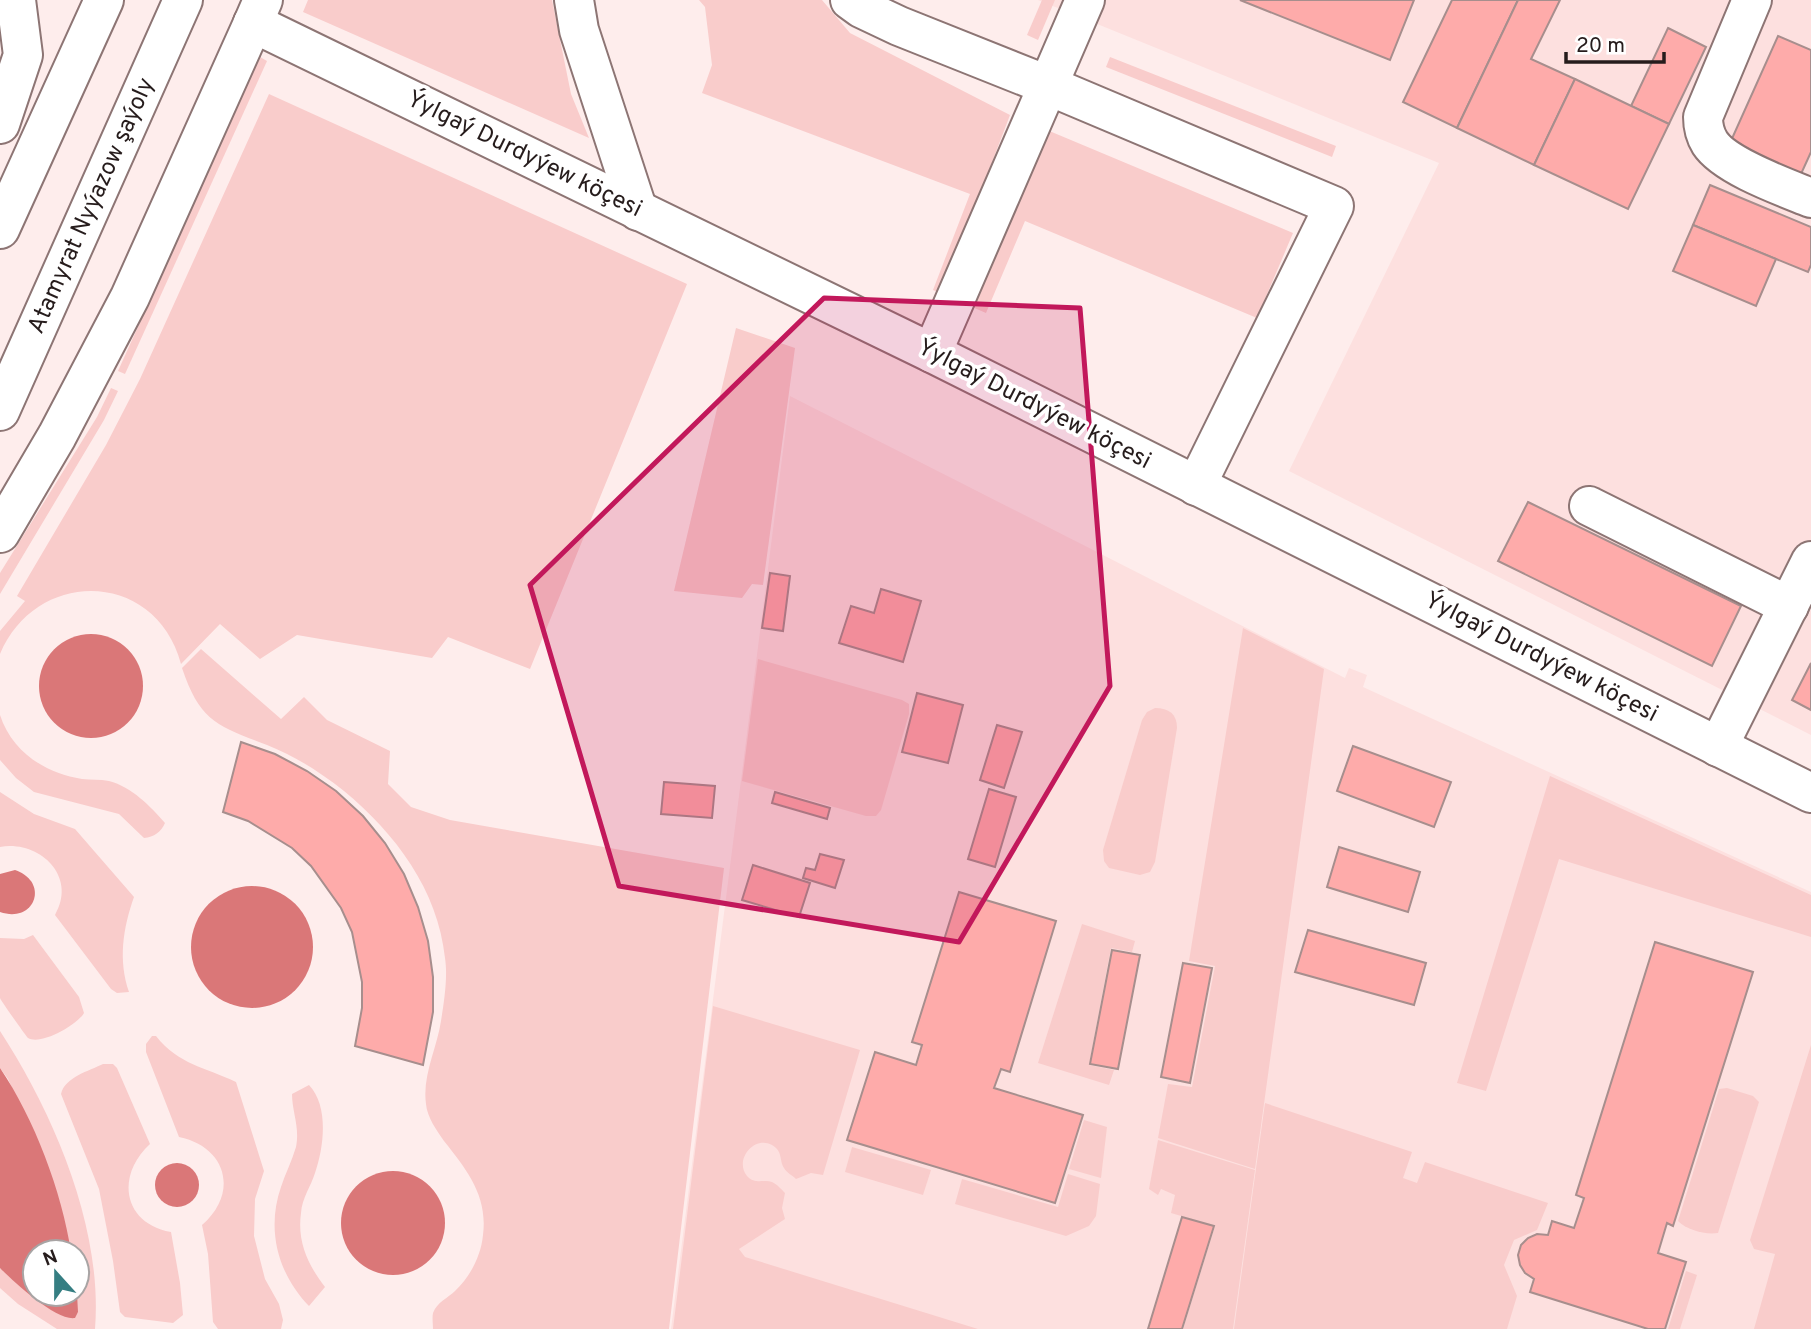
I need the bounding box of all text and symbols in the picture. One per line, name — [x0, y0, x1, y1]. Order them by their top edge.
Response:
scale bar — [1566, 21, 1664, 65]
text: 20 m — [1576, 33, 1625, 60]
street label: Atamyrat Nyýazow şaýoly — [22, 73, 162, 339]
street label: Ýylgaý Durdyýew köçesi — [401, 83, 647, 225]
street label: Ýylgaý Durdyýew köçesi — [912, 331, 1157, 477]
street label: Ýylgaý Durdyýew köçesi — [1419, 584, 1664, 730]
north arrow — [21, 1238, 91, 1308]
text: N — [40, 1245, 61, 1273]

